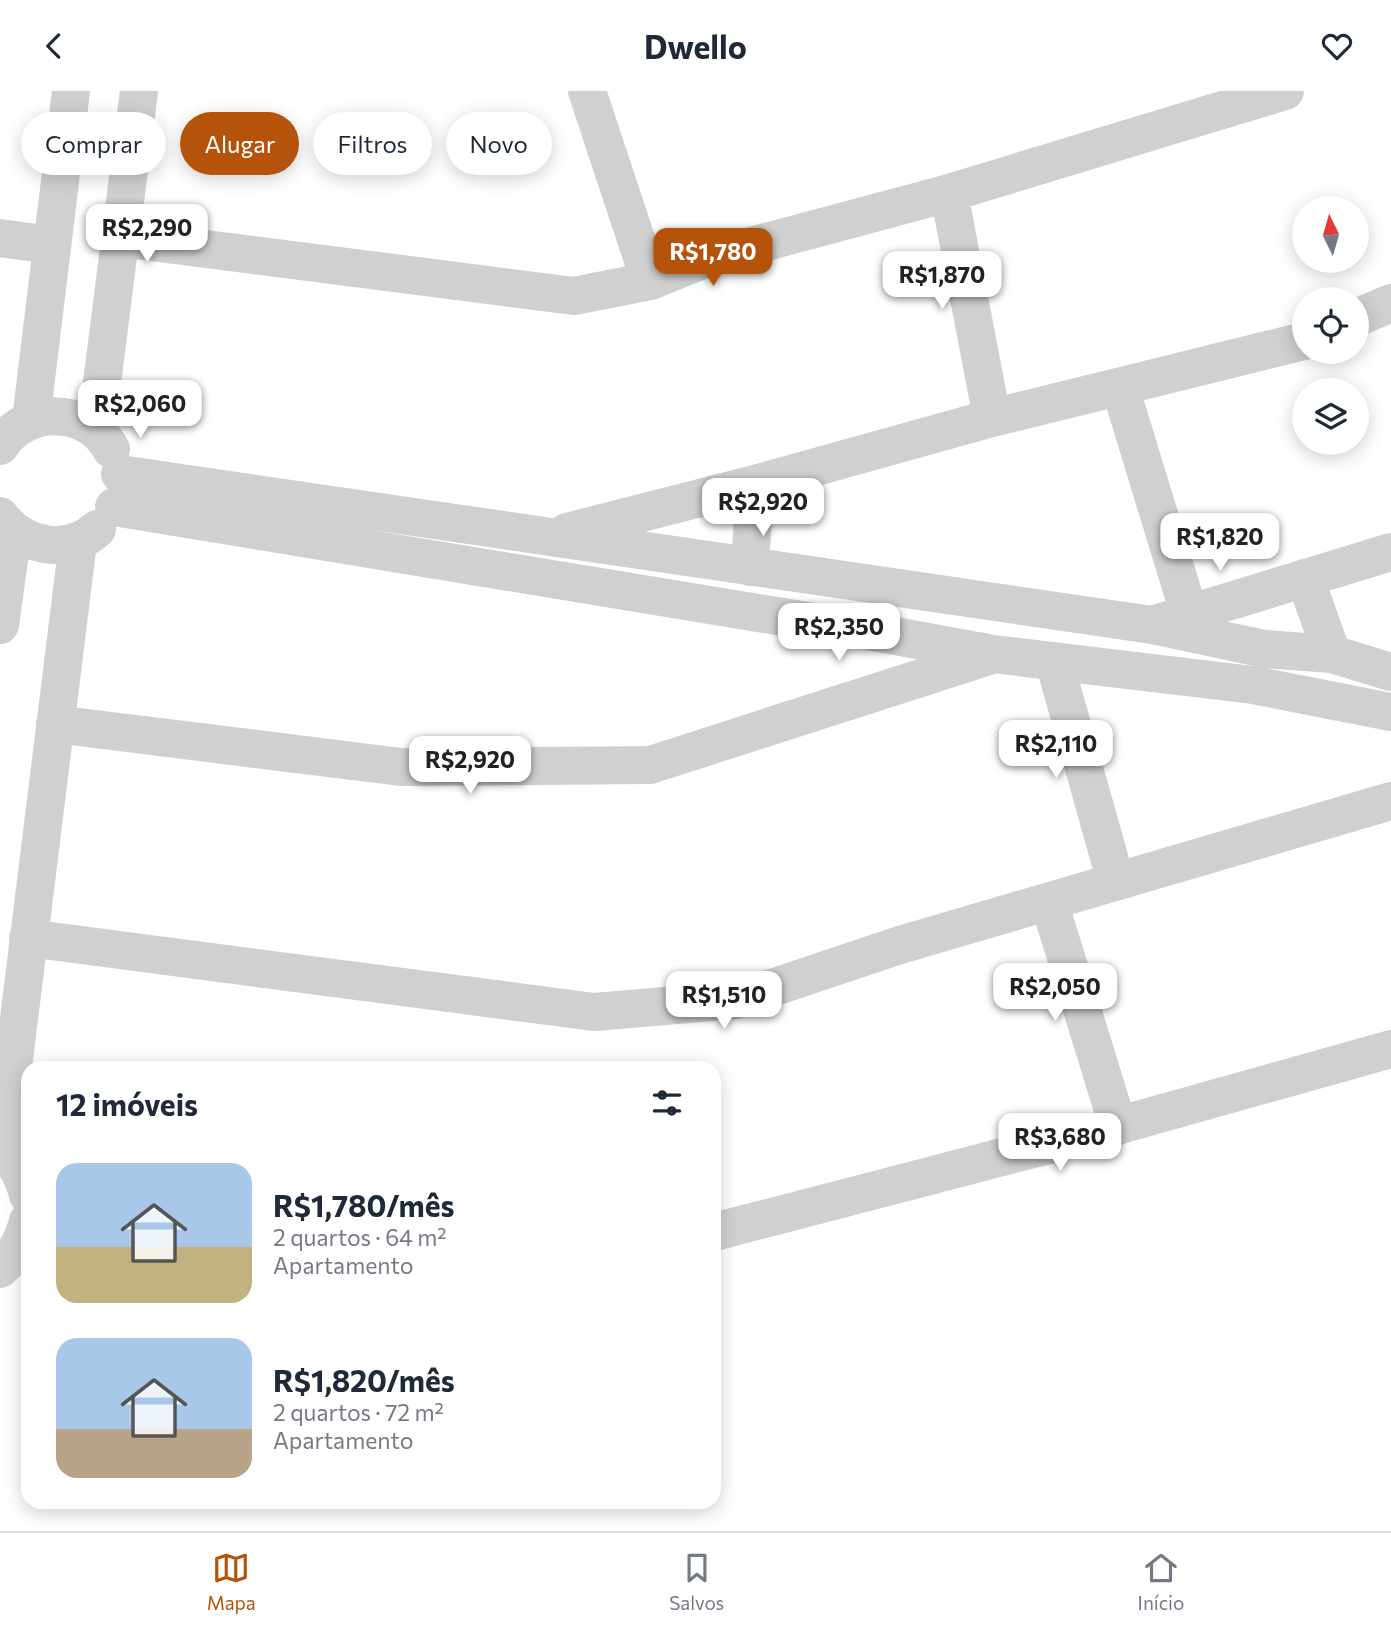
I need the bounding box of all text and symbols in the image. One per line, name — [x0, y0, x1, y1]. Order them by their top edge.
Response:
text: Dwello — [644, 26, 747, 66]
icon: back — [35, 27, 73, 65]
icon: heart — [1318, 27, 1356, 65]
chip: Comprar — [21, 112, 166, 175]
chip: Alugar — [180, 112, 299, 175]
chip: Filtros — [313, 112, 432, 175]
chip: Novo — [446, 112, 552, 175]
north arrow — [1292, 196, 1368, 273]
map controls — [1292, 196, 1369, 455]
pin: R$2,290 — [82, 205, 212, 264]
text: R$2,290 — [102, 213, 192, 241]
pin: R$1,780 — [648, 229, 778, 288]
text: R$1,780 — [669, 237, 757, 265]
pin: R$1,870 — [877, 251, 1007, 311]
text: R$1,870 — [899, 260, 985, 288]
button: locate — [1292, 287, 1369, 364]
button: layers — [1292, 378, 1369, 455]
pin: R$2,060 — [75, 381, 205, 440]
text: R$2,060 — [94, 389, 186, 417]
pin: R$2,920 — [698, 479, 828, 538]
text: R$2,920 — [718, 487, 808, 515]
pin: R$1,820 — [1155, 513, 1285, 573]
text: R$1,820 — [1176, 522, 1264, 550]
pin: R$2,350 — [774, 603, 904, 663]
text: R$2,350 — [794, 612, 884, 640]
pin: R$2,110 — [991, 721, 1121, 780]
text: R$2,110 — [1015, 729, 1097, 757]
pin: R$2,920 — [405, 737, 535, 796]
text: R$2,920 — [425, 745, 515, 773]
pin: R$2,050 — [990, 963, 1120, 1023]
pin: R$1,510 — [659, 971, 789, 1031]
text: R$2,050 — [1009, 972, 1101, 1000]
text: R$1,510 — [682, 980, 766, 1008]
icon: filters — [648, 1084, 686, 1122]
text: 12 imóveis — [56, 1085, 198, 1122]
pin: R$3,680 — [995, 1114, 1125, 1173]
text: R$3,680 — [1014, 1122, 1106, 1150]
text: R$1,780/mês — [273, 1186, 455, 1223]
icon: home — [112, 1191, 196, 1275]
text: 2 quartos · 64 m² — [273, 1223, 447, 1251]
text: Apartamento — [273, 1251, 414, 1279]
text: R$1,820/mês — [273, 1361, 455, 1398]
icon: home — [112, 1366, 196, 1450]
text: 2 quartos · 72 m² — [273, 1398, 444, 1426]
text: Apartamento — [273, 1426, 414, 1454]
tab: Mapa — [207, 1549, 256, 1614]
tab: Salvos — [669, 1549, 724, 1614]
tab: Início — [1138, 1549, 1184, 1614]

